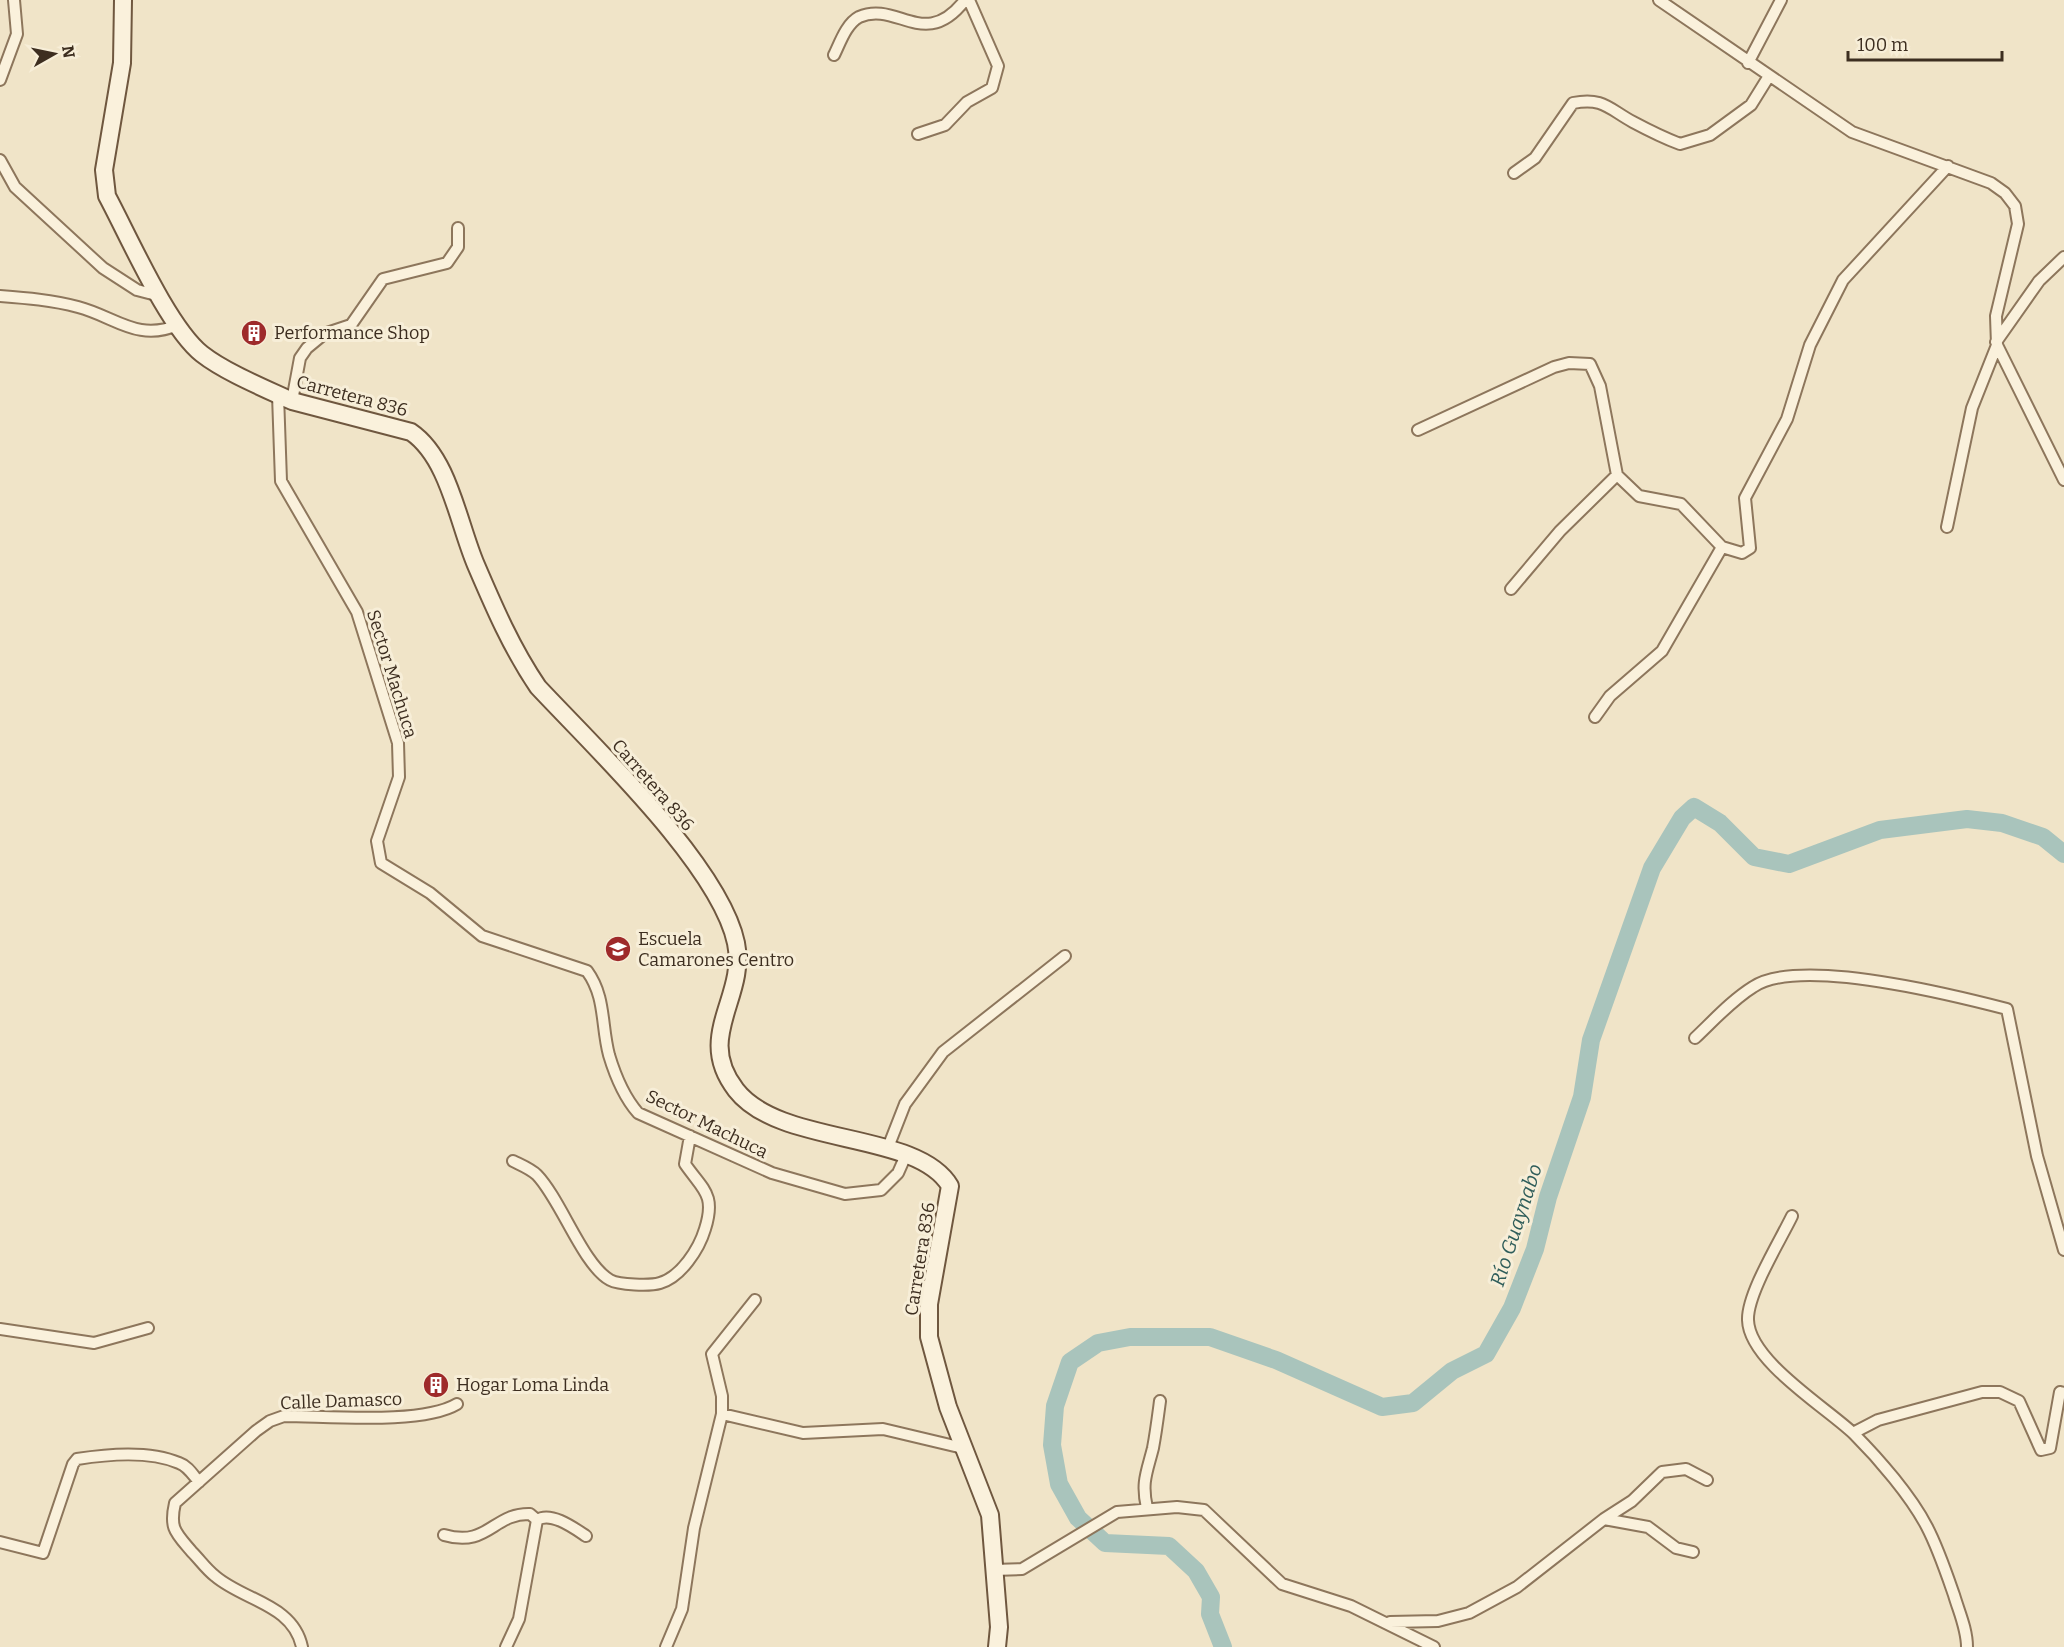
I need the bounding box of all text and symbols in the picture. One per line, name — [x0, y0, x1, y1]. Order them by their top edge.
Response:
north arrow — [24, 24, 84, 84]
scale bar — [1848, 24, 2002, 62]
text: 100 m — [1857, 34, 1908, 56]
text: N — [58, 44, 79, 59]
building icon: Performance Shop — [239, 318, 269, 348]
place label: Performance Shop — [274, 322, 430, 344]
street label: Carretera 836 — [294, 371, 410, 421]
street label: Sector Machuca — [362, 607, 422, 741]
street label: Carretera 836 — [607, 735, 699, 835]
place label: Escuela Camarones Centro — [638, 928, 794, 971]
school or university icon: Escuela Camarones Centro — [603, 934, 633, 964]
street label: Sector Machuca — [642, 1085, 772, 1163]
water label: Río Guaynabo — [1485, 1161, 1547, 1289]
street label: Carretera 836 — [900, 1201, 940, 1317]
building icon: Hogar Loma Linda — [421, 1370, 451, 1400]
place label: Hogar Loma Linda — [456, 1374, 609, 1396]
street label: Calle Damasco — [280, 1388, 402, 1414]

